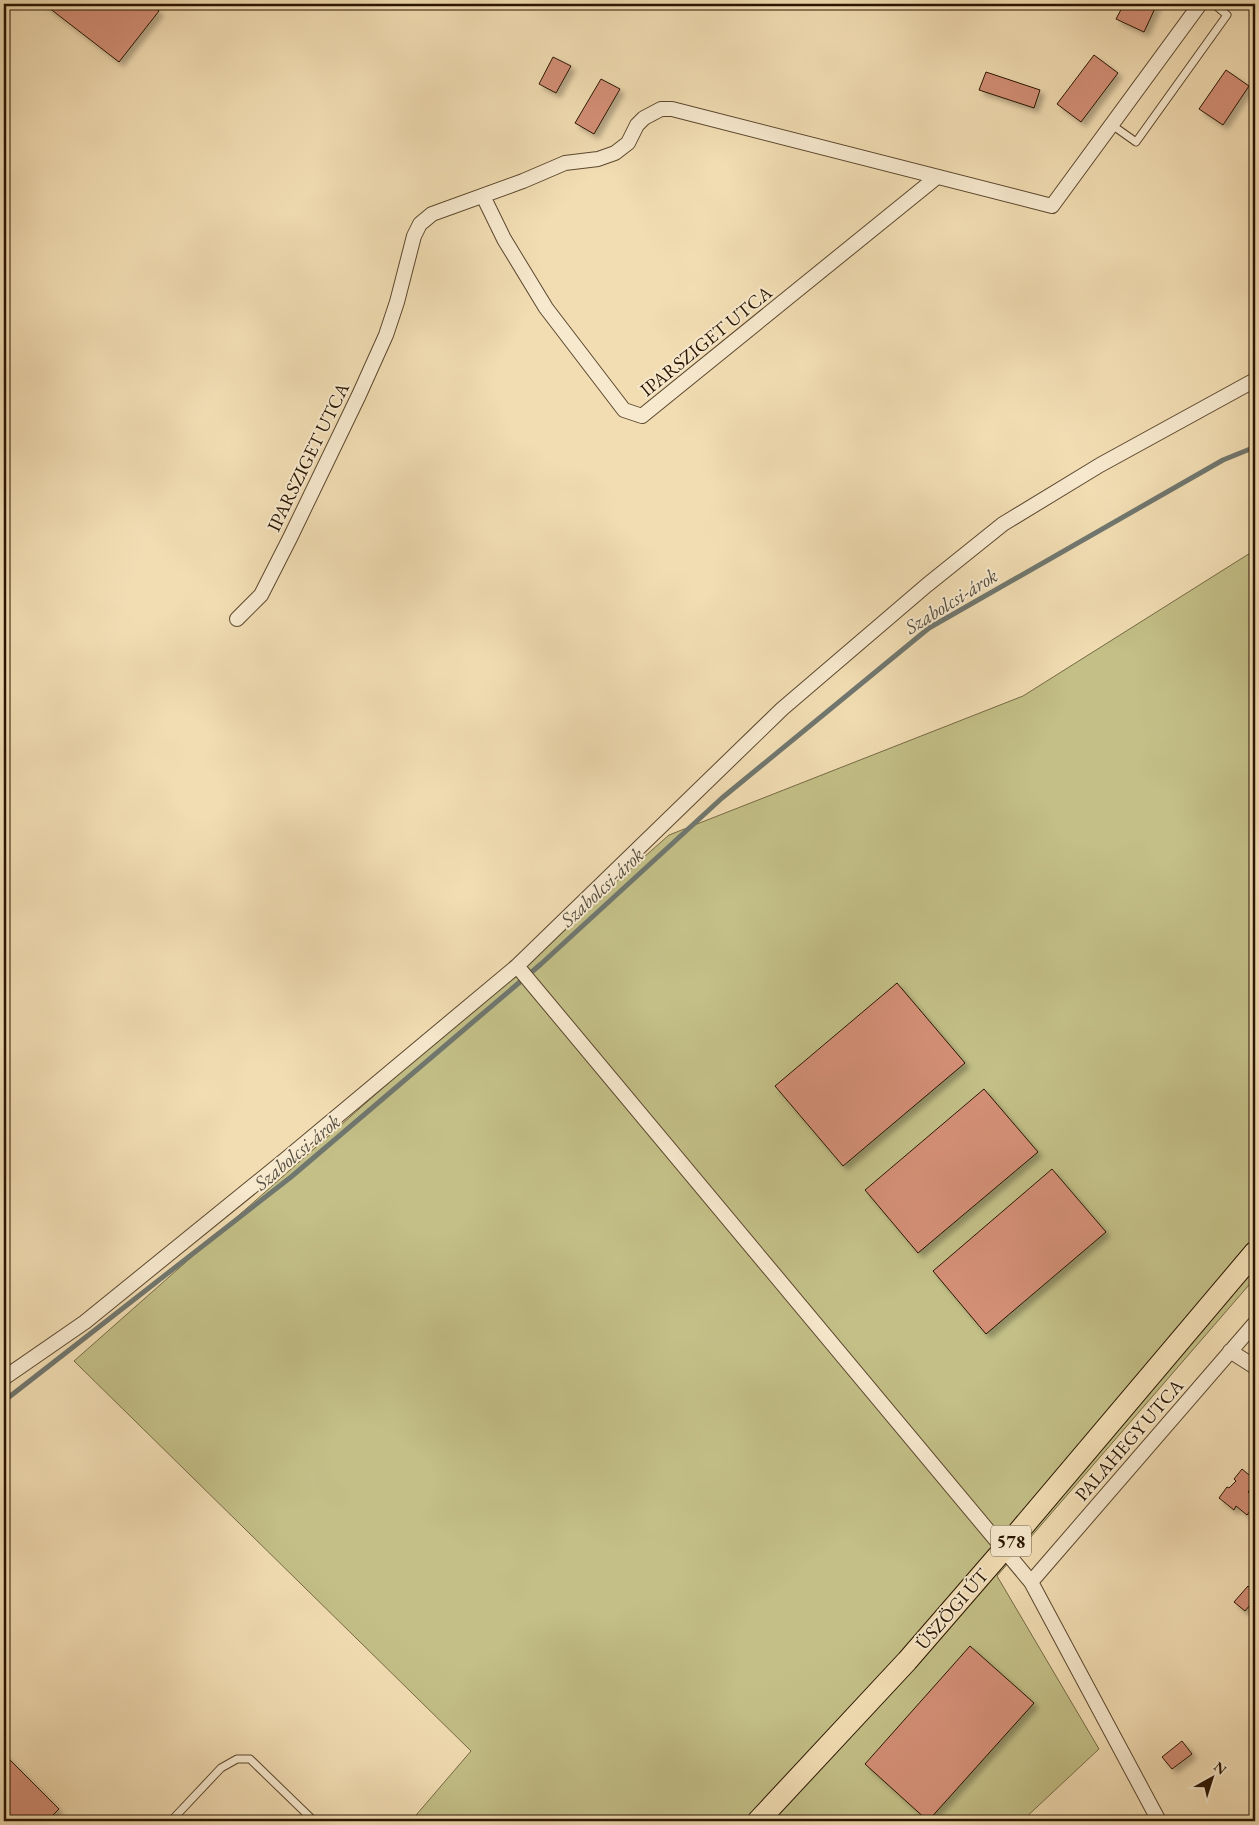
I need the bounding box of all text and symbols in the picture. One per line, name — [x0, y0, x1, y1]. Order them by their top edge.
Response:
street label: IPARSZIGET UTCA — [635, 280, 778, 402]
street label: IPARSZIGET UTCA — [261, 378, 355, 536]
water label: Szabolcsi-árok — [899, 562, 1002, 640]
water label: Szabolcsi-árok — [554, 842, 649, 933]
water label: Szabolcsi-árok — [248, 1108, 346, 1196]
street label: PALAHEGY UTCA — [1069, 1373, 1189, 1506]
road number: 578 — [991, 1525, 1031, 1556]
street label: ÜSZÖGI ÚT — [910, 1563, 994, 1655]
north arrow — [1186, 1752, 1236, 1802]
text: N — [1210, 1757, 1231, 1779]

